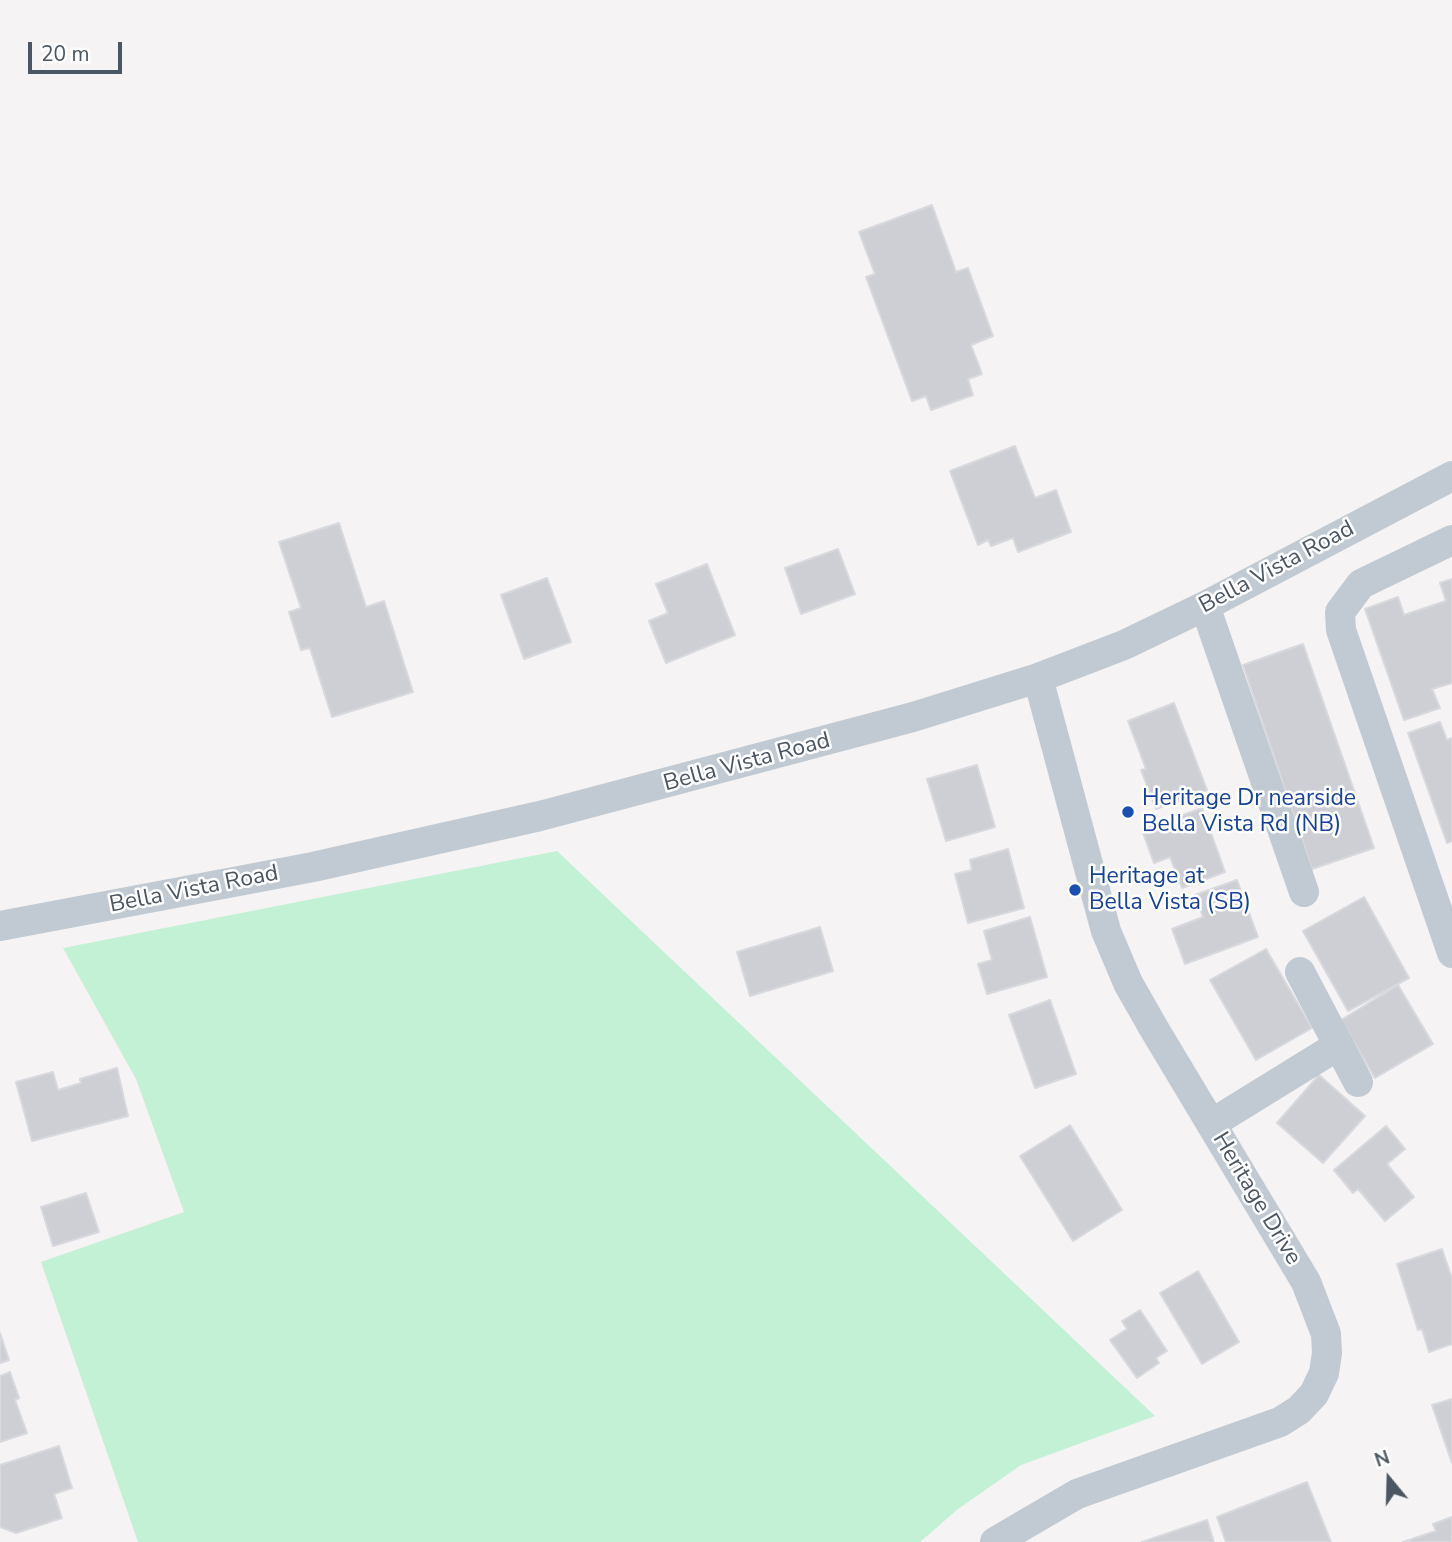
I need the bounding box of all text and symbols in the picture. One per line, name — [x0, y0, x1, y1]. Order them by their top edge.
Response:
scale bar — [32, 28, 126, 72]
text: 20 m — [41, 40, 90, 68]
street label: Bella Vista Road — [1195, 516, 1359, 620]
street label: Bella Vista Road — [661, 728, 833, 798]
place label: Heritage Dr nearside Bella Vista Rd (NB) — [1142, 785, 1356, 839]
marker: Heritage Dr nearside Bella Vista Rd (NB) — [1120, 804, 1136, 820]
street label: Bella Vista Road — [107, 860, 281, 920]
place label: Heritage at Bella Vista (SB) — [1089, 863, 1251, 917]
marker: Heritage at Bella Vista (SB) — [1067, 882, 1083, 898]
street label: Heritage Drive — [1206, 1128, 1306, 1270]
north arrow — [1354, 1444, 1424, 1514]
text: N — [1371, 1445, 1393, 1474]

